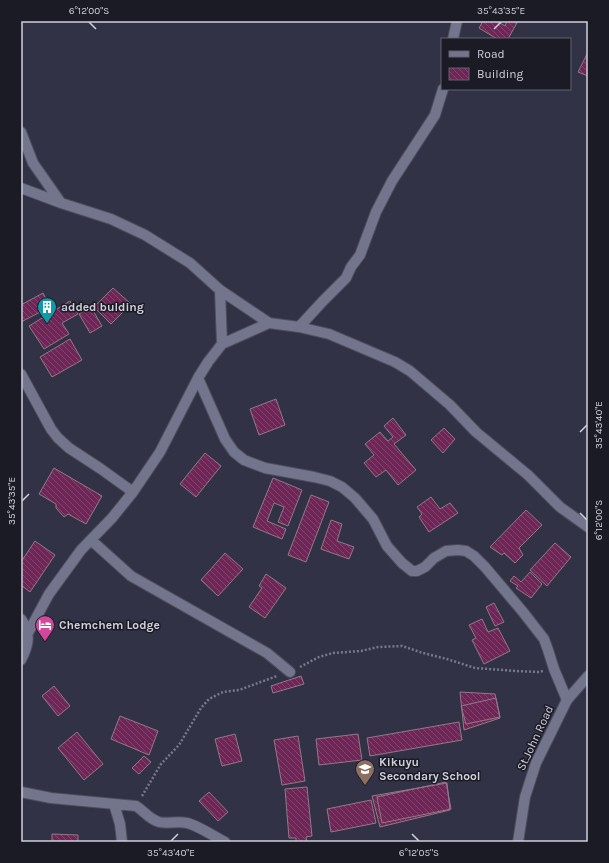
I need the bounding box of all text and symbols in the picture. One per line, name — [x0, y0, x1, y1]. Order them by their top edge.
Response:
text: 6°12'00"S — [69, 5, 109, 17]
text: 35°43'35"E — [477, 5, 525, 17]
legend — [441, 38, 571, 90]
text: Road — [477, 47, 505, 61]
text: Building — [477, 67, 524, 81]
building icon: added bulding — [36, 296, 58, 324]
place label: added bulding — [61, 300, 144, 314]
text: 35°43'40"E — [593, 401, 605, 449]
text: 35°43'35"E — [6, 477, 18, 525]
text: 6°12'00"S — [593, 500, 605, 540]
hotel icon: Chemchem Lodge — [34, 614, 56, 642]
place label: Chemchem Lodge — [59, 618, 160, 632]
street label: St.John Road — [514, 703, 556, 773]
place label: Kikuyu Secondary School — [379, 755, 481, 783]
school or university icon: Kikuyu Secondary School — [354, 758, 376, 786]
text: 35°43'40"E — [147, 847, 195, 859]
text: 6°12'05"S — [399, 847, 439, 859]

